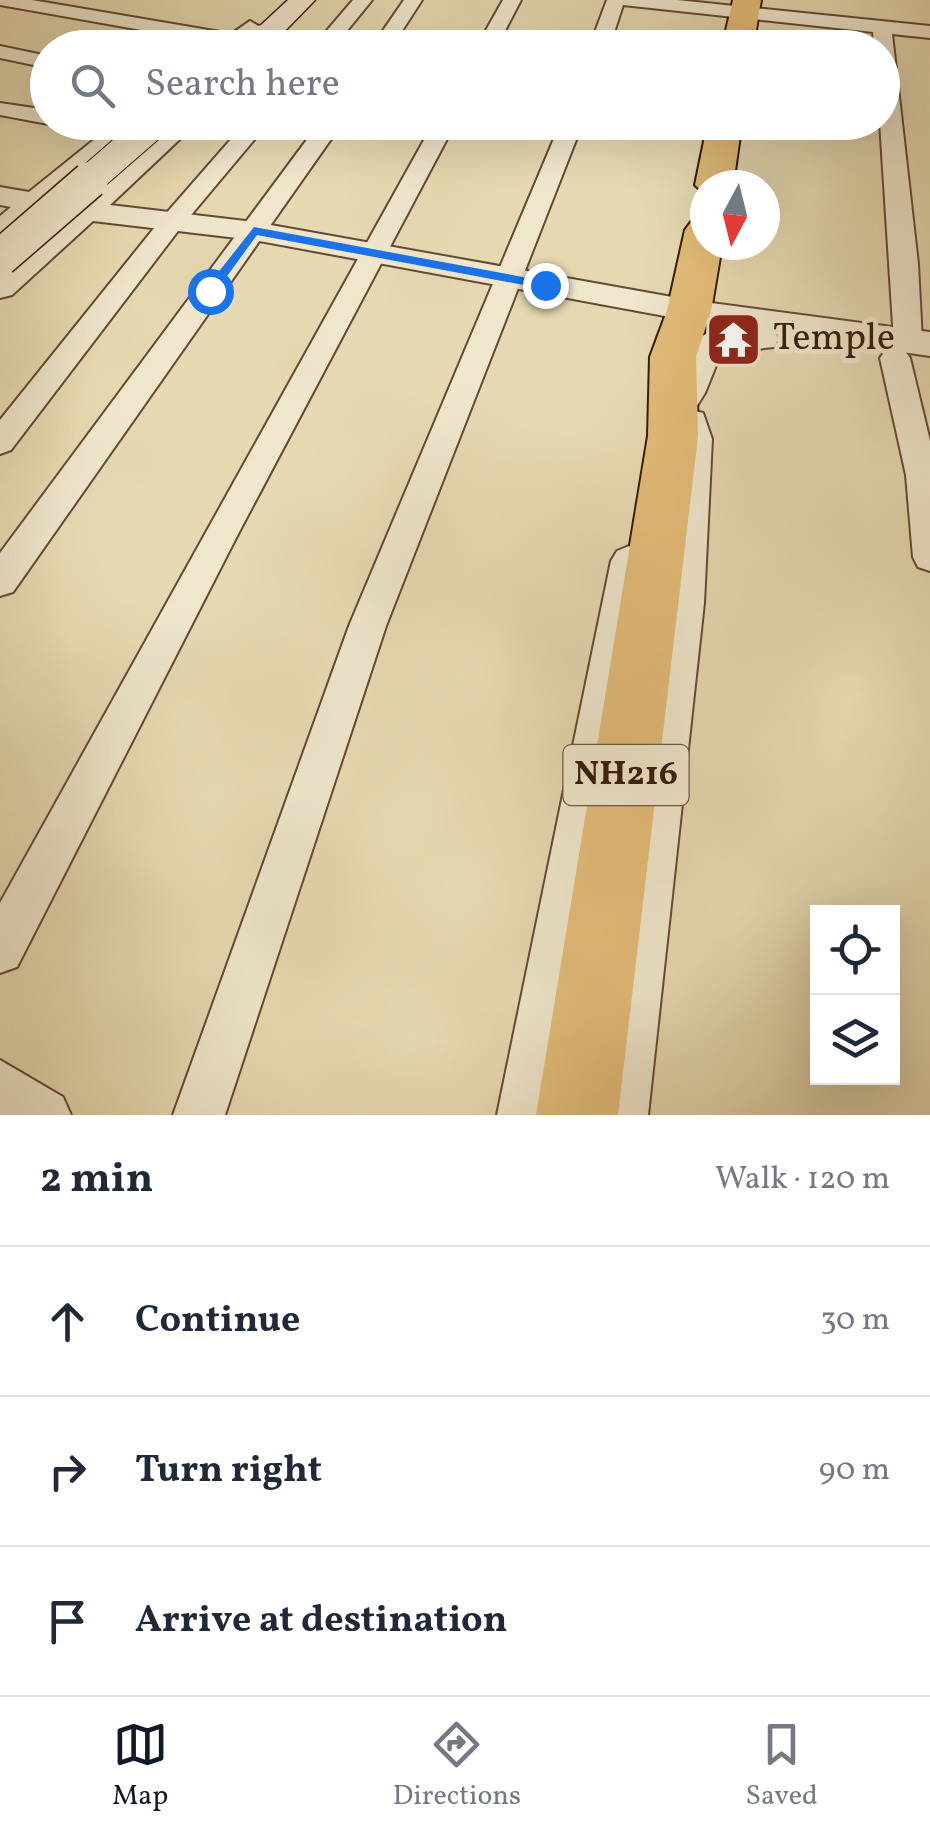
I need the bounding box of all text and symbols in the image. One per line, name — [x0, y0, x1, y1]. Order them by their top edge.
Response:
search box — [30, 30, 900, 140]
icon: search — [65, 58, 120, 113]
text: Search here — [145, 59, 340, 112]
north arrow — [690, 170, 780, 260]
route end — [523, 263, 569, 309]
route start — [188, 269, 234, 315]
temple icon: Temple — [704, 309, 764, 369]
place label: Temple — [773, 313, 895, 366]
road number: NH216 — [564, 745, 688, 805]
map controls — [810, 905, 900, 1085]
button: locate — [810, 905, 900, 995]
button: layers — [810, 995, 900, 1085]
text: 2 min — [40, 1151, 153, 1210]
text: Walk · 120 m — [715, 1158, 890, 1202]
icon: ahead — [40, 1294, 95, 1349]
text: Continue — [135, 1295, 300, 1348]
text: 30 m — [820, 1299, 890, 1343]
icon: right — [40, 1444, 95, 1499]
text: Turn right — [135, 1445, 322, 1498]
text: 90 m — [819, 1449, 890, 1493]
icon: arrive — [40, 1594, 95, 1649]
text: Arrive at destination — [135, 1595, 508, 1648]
tab: Map — [112, 1717, 168, 1816]
tab: Directions — [393, 1717, 521, 1816]
tab: Saved — [746, 1717, 818, 1816]

